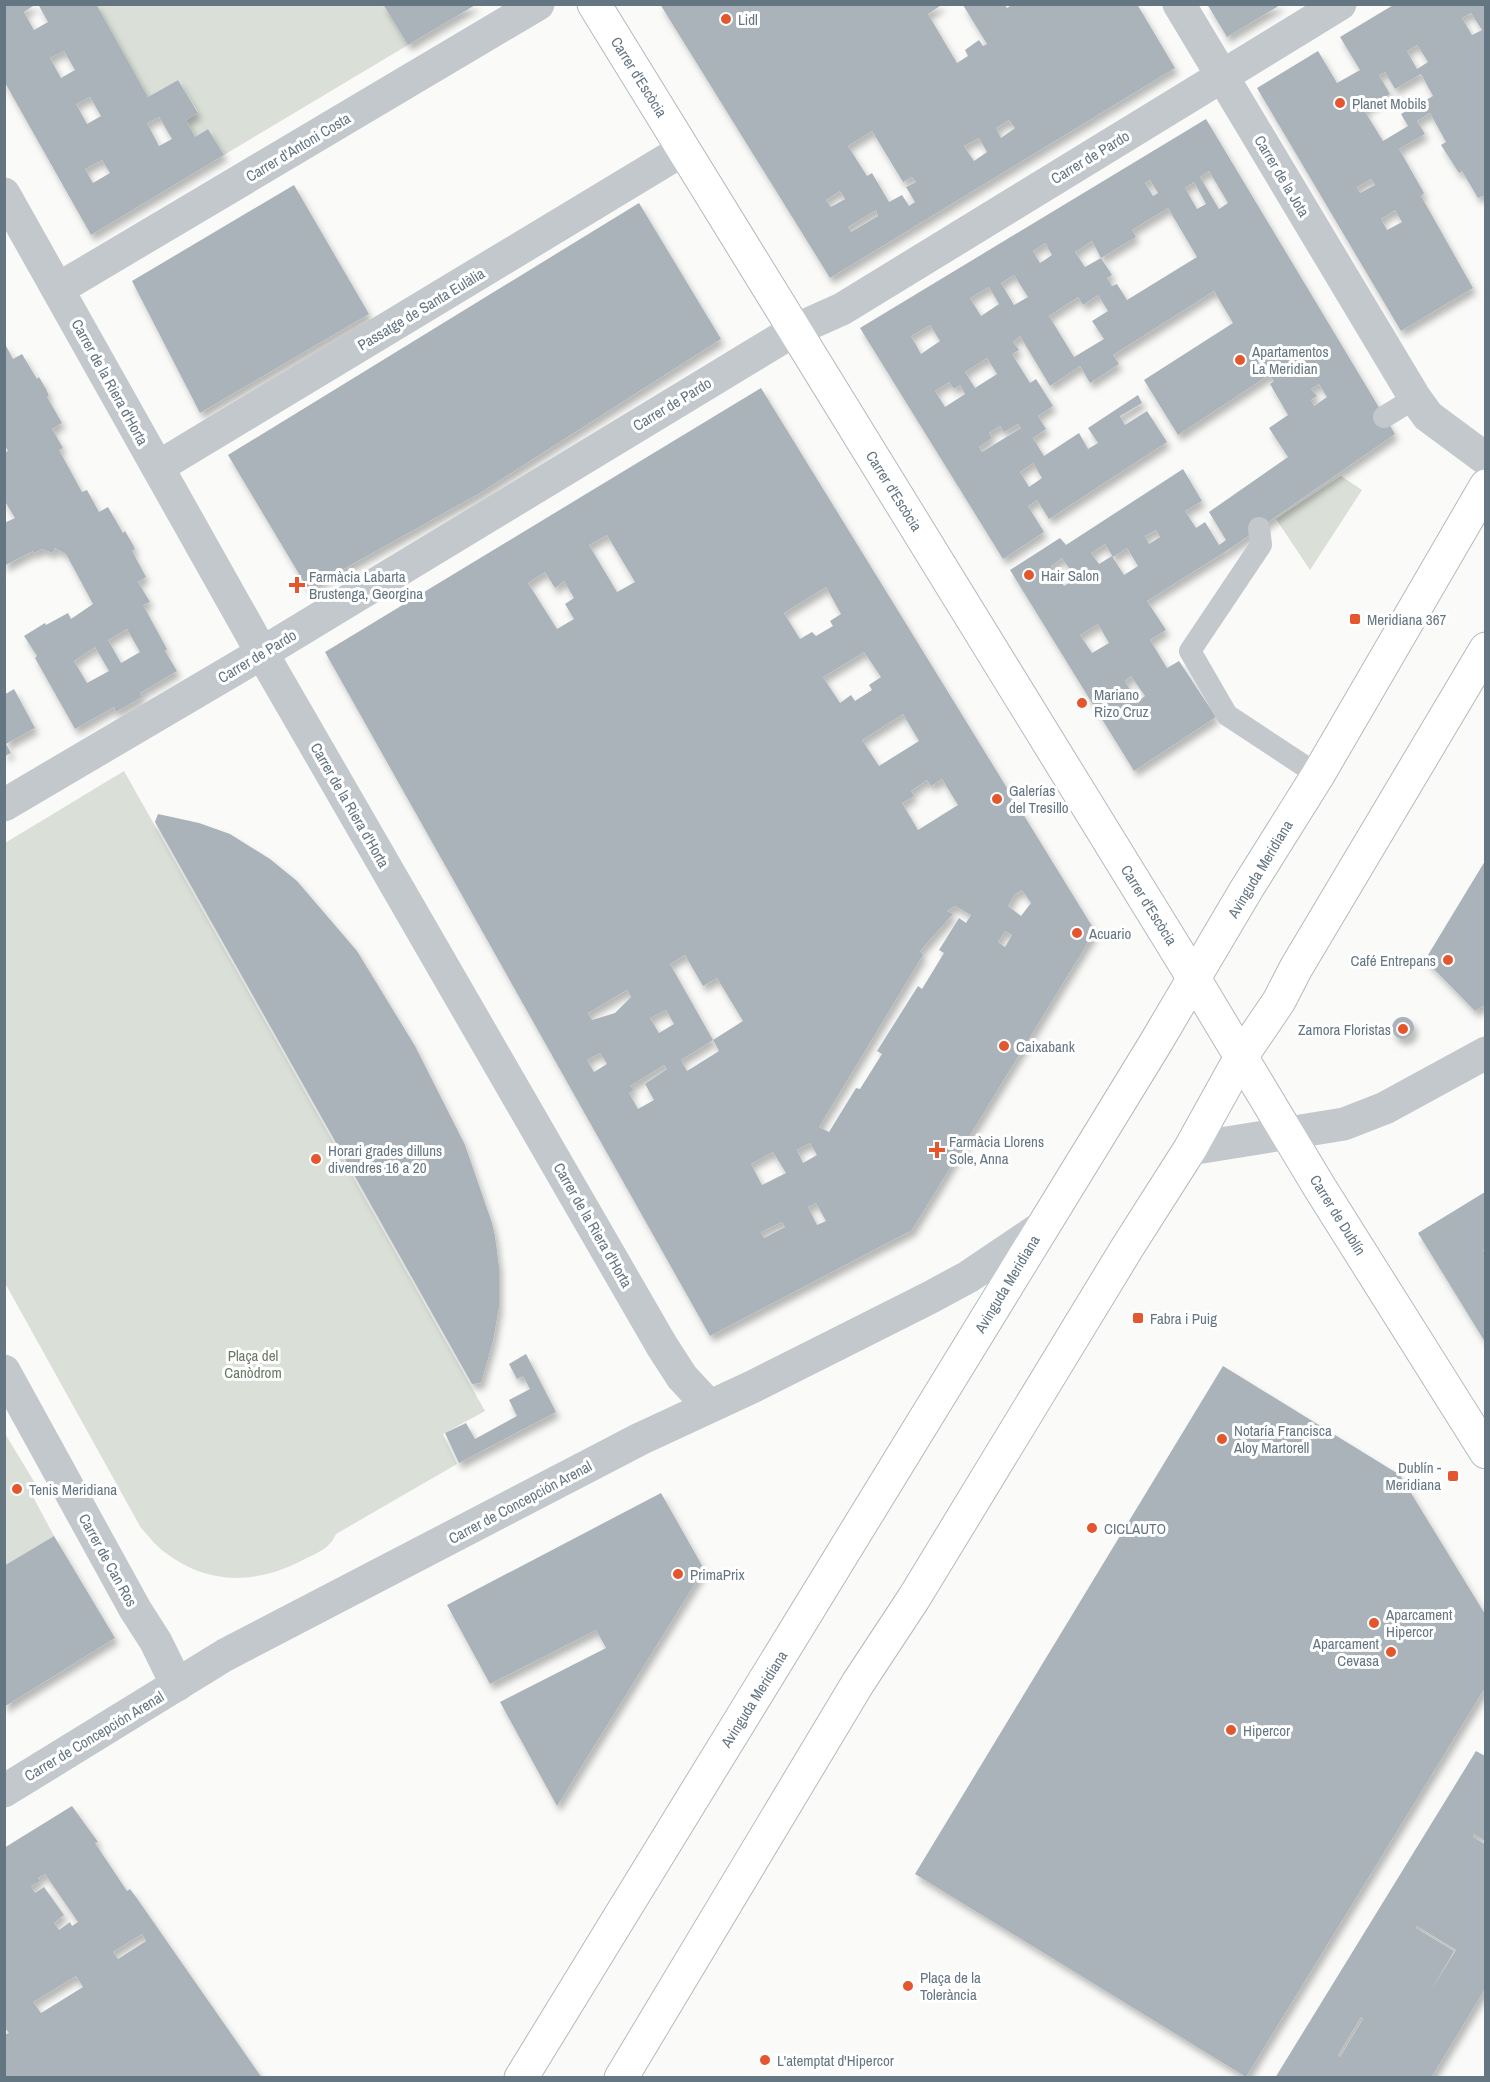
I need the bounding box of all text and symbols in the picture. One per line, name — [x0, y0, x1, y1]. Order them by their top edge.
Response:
place label: Lidl — [738, 9, 758, 30]
marker: Lidl — [719, 12, 733, 26]
street label: Carrer d'Escòcia — [606, 33, 672, 121]
place label: Planet Mobils — [1352, 93, 1427, 114]
marker: Planet Mobils — [1333, 96, 1347, 110]
street label: Carrer d'Antoni Costa — [242, 107, 354, 187]
street label: Carrer de Pardo — [1047, 125, 1133, 189]
street label: Carrer de la Jota — [1249, 131, 1315, 221]
street label: Passatge de Santa Eulàlia — [353, 263, 489, 355]
street label: Carrer de la Riera d'Horta — [67, 315, 153, 449]
place label: Apartamentos La Meridian — [1251, 341, 1329, 379]
marker: Apartamentos La Meridian — [1233, 353, 1247, 367]
street label: Carrer de Pardo — [629, 372, 715, 436]
street label: Carrer d'Escòcia — [861, 447, 927, 535]
place label: Hair Salon — [1041, 565, 1099, 586]
place label: Farmàcia Labarta Brustenga, Georgina — [309, 566, 423, 604]
marker: Hair Salon — [1022, 568, 1036, 582]
marker: Farmàcia Labarta Brustenga, Georgina — [290, 578, 304, 592]
place label: Meridiana 367 — [1367, 609, 1446, 630]
marker: Meridiana 367 — [1348, 612, 1362, 626]
street label: Carrer de Pardo — [214, 624, 300, 688]
place label: Mariano Rizo Cruz — [1094, 684, 1149, 722]
marker: Mariano Rizo Cruz — [1075, 696, 1089, 710]
street label: Carrer de la Riera d'Horta — [306, 739, 394, 871]
place label: Galerías del Tresillo — [1009, 780, 1069, 818]
marker: Galerías del Tresillo — [990, 792, 1004, 806]
street label: Avinguda Meridiana — [1222, 816, 1298, 923]
street label: Carrer d'Escòcia — [1116, 861, 1182, 949]
place label: Acuario — [1088, 923, 1132, 944]
marker: Acuario — [1070, 926, 1084, 940]
place label: Café Entrepans — [1351, 950, 1436, 971]
marker: Café Entrepans — [1441, 953, 1455, 967]
place label: Zamora Floristas — [1298, 1019, 1391, 1040]
marker: Zamora Floristas — [1396, 1022, 1410, 1036]
place label: Caixabank — [1016, 1036, 1076, 1057]
marker: Caixabank — [997, 1039, 1011, 1053]
place label: Farmàcia Llorens Sole, Anna — [949, 1131, 1044, 1169]
place label: Horari grades dilluns divendres 16 a 20 — [328, 1140, 442, 1178]
marker: Farmàcia Llorens Sole, Anna — [930, 1143, 944, 1157]
marker: Horari grades dilluns divendres 16 a 20 — [309, 1152, 323, 1166]
street label: Carrer de la Riera d'Horta — [549, 1159, 637, 1291]
street label: Carrer de Dublín — [1305, 1171, 1371, 1259]
street label: Avinguda Meridiana — [969, 1231, 1045, 1338]
place label: Fabra i Puig — [1150, 1308, 1217, 1329]
marker: Fabra i Puig — [1131, 1311, 1145, 1325]
park label: Plaça del Canòdrom — [224, 1345, 282, 1383]
place label: Notaría Francisca Aloy Martorell — [1233, 1420, 1332, 1458]
marker: Notaría Francisca Aloy Martorell — [1215, 1432, 1229, 1446]
street label: Carrer de Concepción Arenal — [445, 1455, 595, 1549]
place label: Dublín - Meridiana — [1386, 1457, 1441, 1495]
marker: Dublín - Meridiana — [1446, 1469, 1460, 1483]
place label: Tenis Meridiana — [29, 1479, 117, 1500]
marker: Tenis Meridiana — [10, 1482, 24, 1496]
street label: Carrer de Can Ros — [74, 1510, 142, 1610]
place label: CICLAUTO — [1104, 1518, 1166, 1539]
marker: CICLAUTO — [1085, 1521, 1099, 1535]
place label: PrimaPrix — [690, 1564, 746, 1585]
marker: PrimaPrix — [671, 1567, 685, 1581]
place label: Aparcament Hipercor — [1385, 1604, 1453, 1642]
marker: Aparcament Hipercor — [1367, 1616, 1381, 1630]
place label: Aparcament Cevasa — [1312, 1633, 1380, 1671]
marker: Aparcament Cevasa — [1384, 1645, 1398, 1659]
street label: Avinguda Meridiana — [715, 1646, 792, 1752]
street label: Carrer de Concepción Arenal — [20, 1686, 168, 1786]
place label: Hipercor — [1243, 1720, 1290, 1741]
marker: Hipercor — [1224, 1723, 1238, 1737]
place label: Plaça de la Tolerància — [920, 1967, 981, 2005]
marker: Plaça de la Tolerància — [901, 1979, 915, 1993]
place label: L'atemptat d'Hipercor — [777, 2050, 894, 2071]
marker: L'atemptat d'Hipercor — [758, 2053, 772, 2067]

